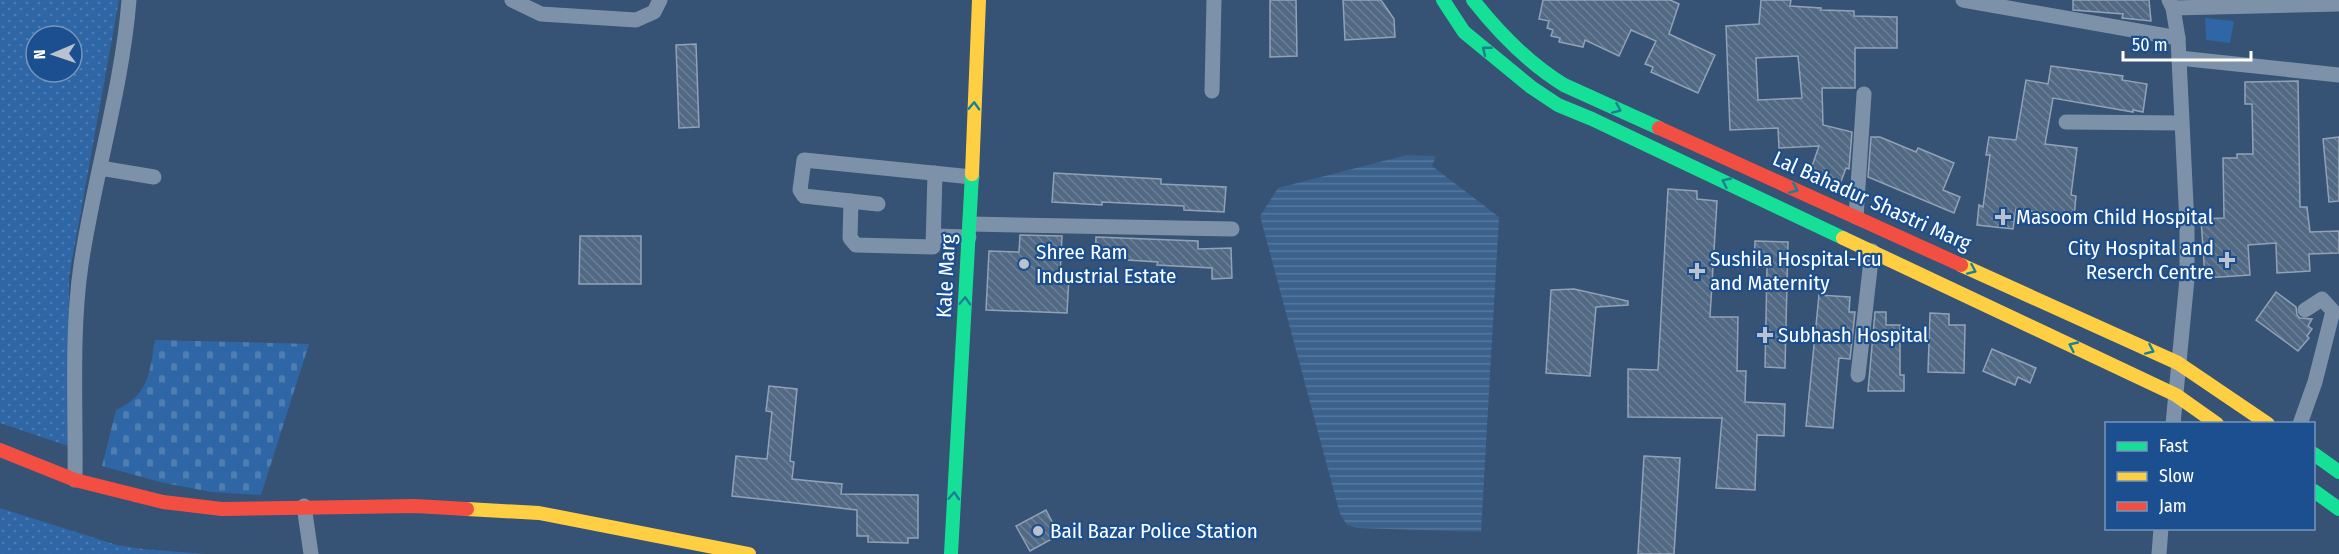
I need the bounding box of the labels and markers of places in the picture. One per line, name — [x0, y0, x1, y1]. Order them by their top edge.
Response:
place label: Masoom Child Hospital — [2016, 204, 2214, 230]
marker: Masoom Child Hospital — [1994, 208, 2012, 226]
place label: City Hospital and Reserch Centre — [2068, 235, 2214, 285]
place label: Shree Ram Industrial Estate — [1036, 239, 1176, 289]
place label: Sushila Hospital-Icu and Maternity — [1710, 246, 1882, 296]
marker: City Hospital and Reserch Centre — [2218, 251, 2236, 269]
marker: Shree Ram Industrial Estate — [1017, 257, 1031, 271]
marker: Sushila Hospital-Icu and Maternity — [1688, 262, 1706, 280]
place label: Subhash Hospital — [1778, 322, 1929, 348]
marker: Subhash Hospital — [1756, 326, 1774, 344]
place label: Bail Bazar Police Station — [1050, 518, 1258, 544]
marker: Bail Bazar Police Station — [1031, 524, 1045, 538]

